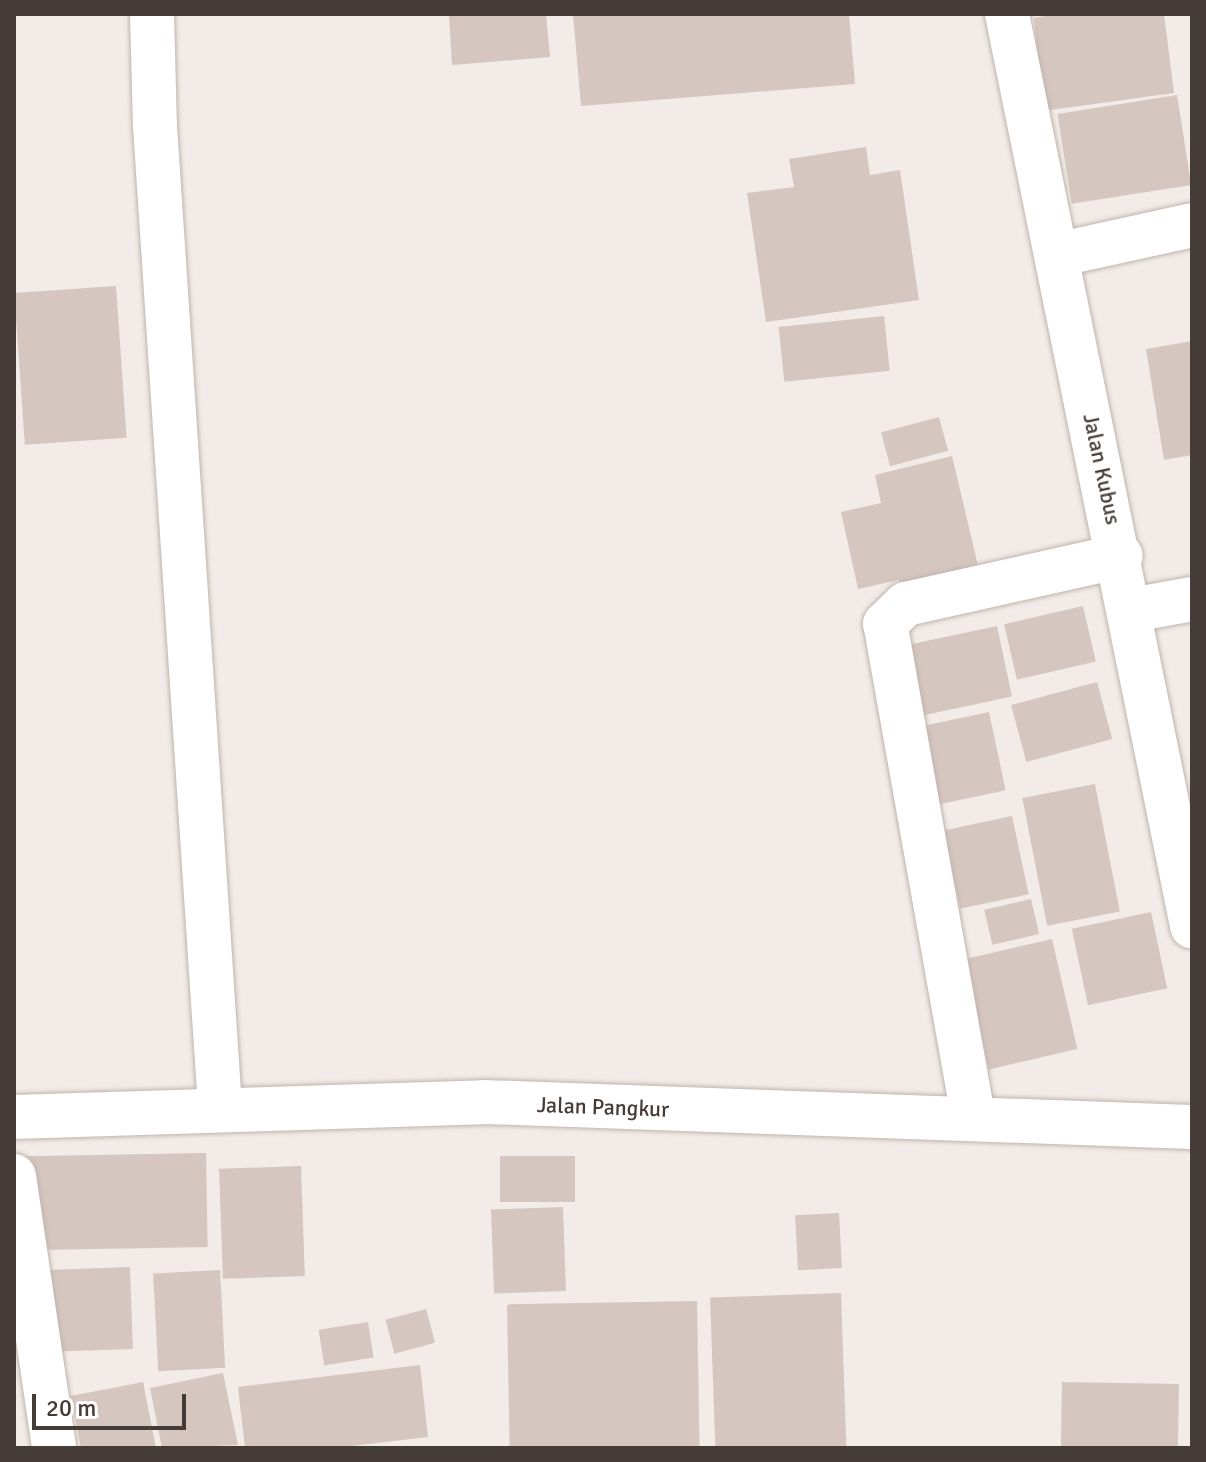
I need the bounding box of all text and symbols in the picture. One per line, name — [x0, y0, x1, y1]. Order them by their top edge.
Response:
street label: Jalan Kubus — [1077, 411, 1127, 527]
street label: Jalan Pangkur — [536, 1091, 670, 1123]
scale bar — [36, 1378, 190, 1428]
text: 20 m — [46, 1393, 96, 1423]

